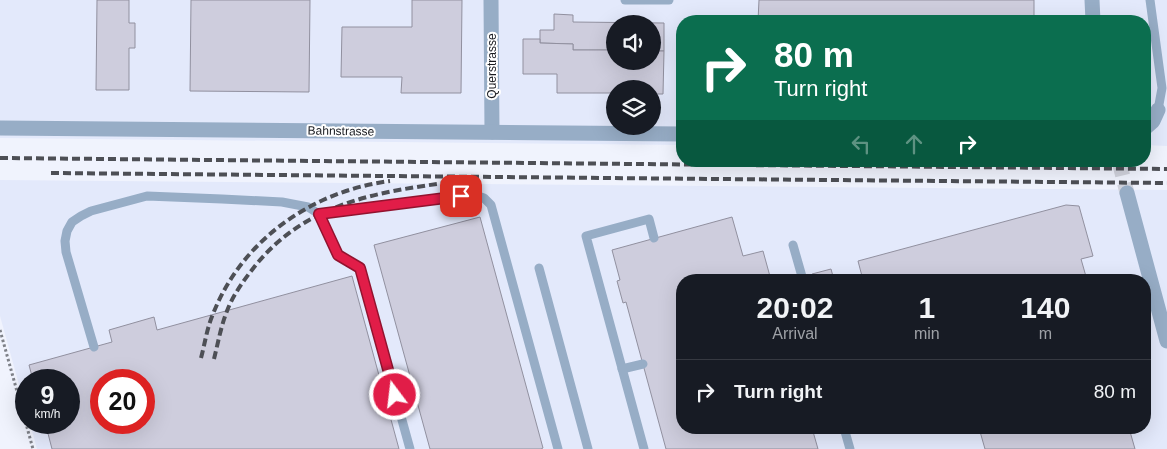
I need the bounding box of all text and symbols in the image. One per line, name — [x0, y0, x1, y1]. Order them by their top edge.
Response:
map controls — [606, 15, 661, 135]
button: sound — [606, 15, 661, 70]
street label: Querstrasse — [485, 33, 499, 99]
icon: right — [691, 35, 756, 100]
text: 80 m — [774, 35, 854, 74]
text: Turn right — [774, 76, 867, 101]
button: layers — [606, 80, 661, 135]
street label: Bahnstrasse — [308, 123, 375, 139]
icon: left — [847, 130, 875, 158]
icon: ahead — [900, 130, 928, 158]
icon: right — [953, 130, 981, 158]
pin — [440, 175, 482, 217]
icon: arrive — [447, 182, 475, 210]
text: 20:02 — [757, 291, 833, 324]
text: 1 — [918, 291, 935, 324]
text: 140 — [1020, 291, 1070, 324]
text: Arrival — [772, 325, 818, 342]
text: min — [914, 325, 940, 342]
text: m — [1039, 325, 1052, 342]
position arrow — [368, 368, 420, 420]
speed limit sign: 20 — [90, 369, 155, 434]
icon: right — [691, 378, 719, 406]
text: 9 — [41, 381, 54, 409]
text: Turn right — [734, 381, 822, 402]
text: 80 m — [1094, 381, 1136, 402]
text: km/h — [34, 407, 61, 421]

